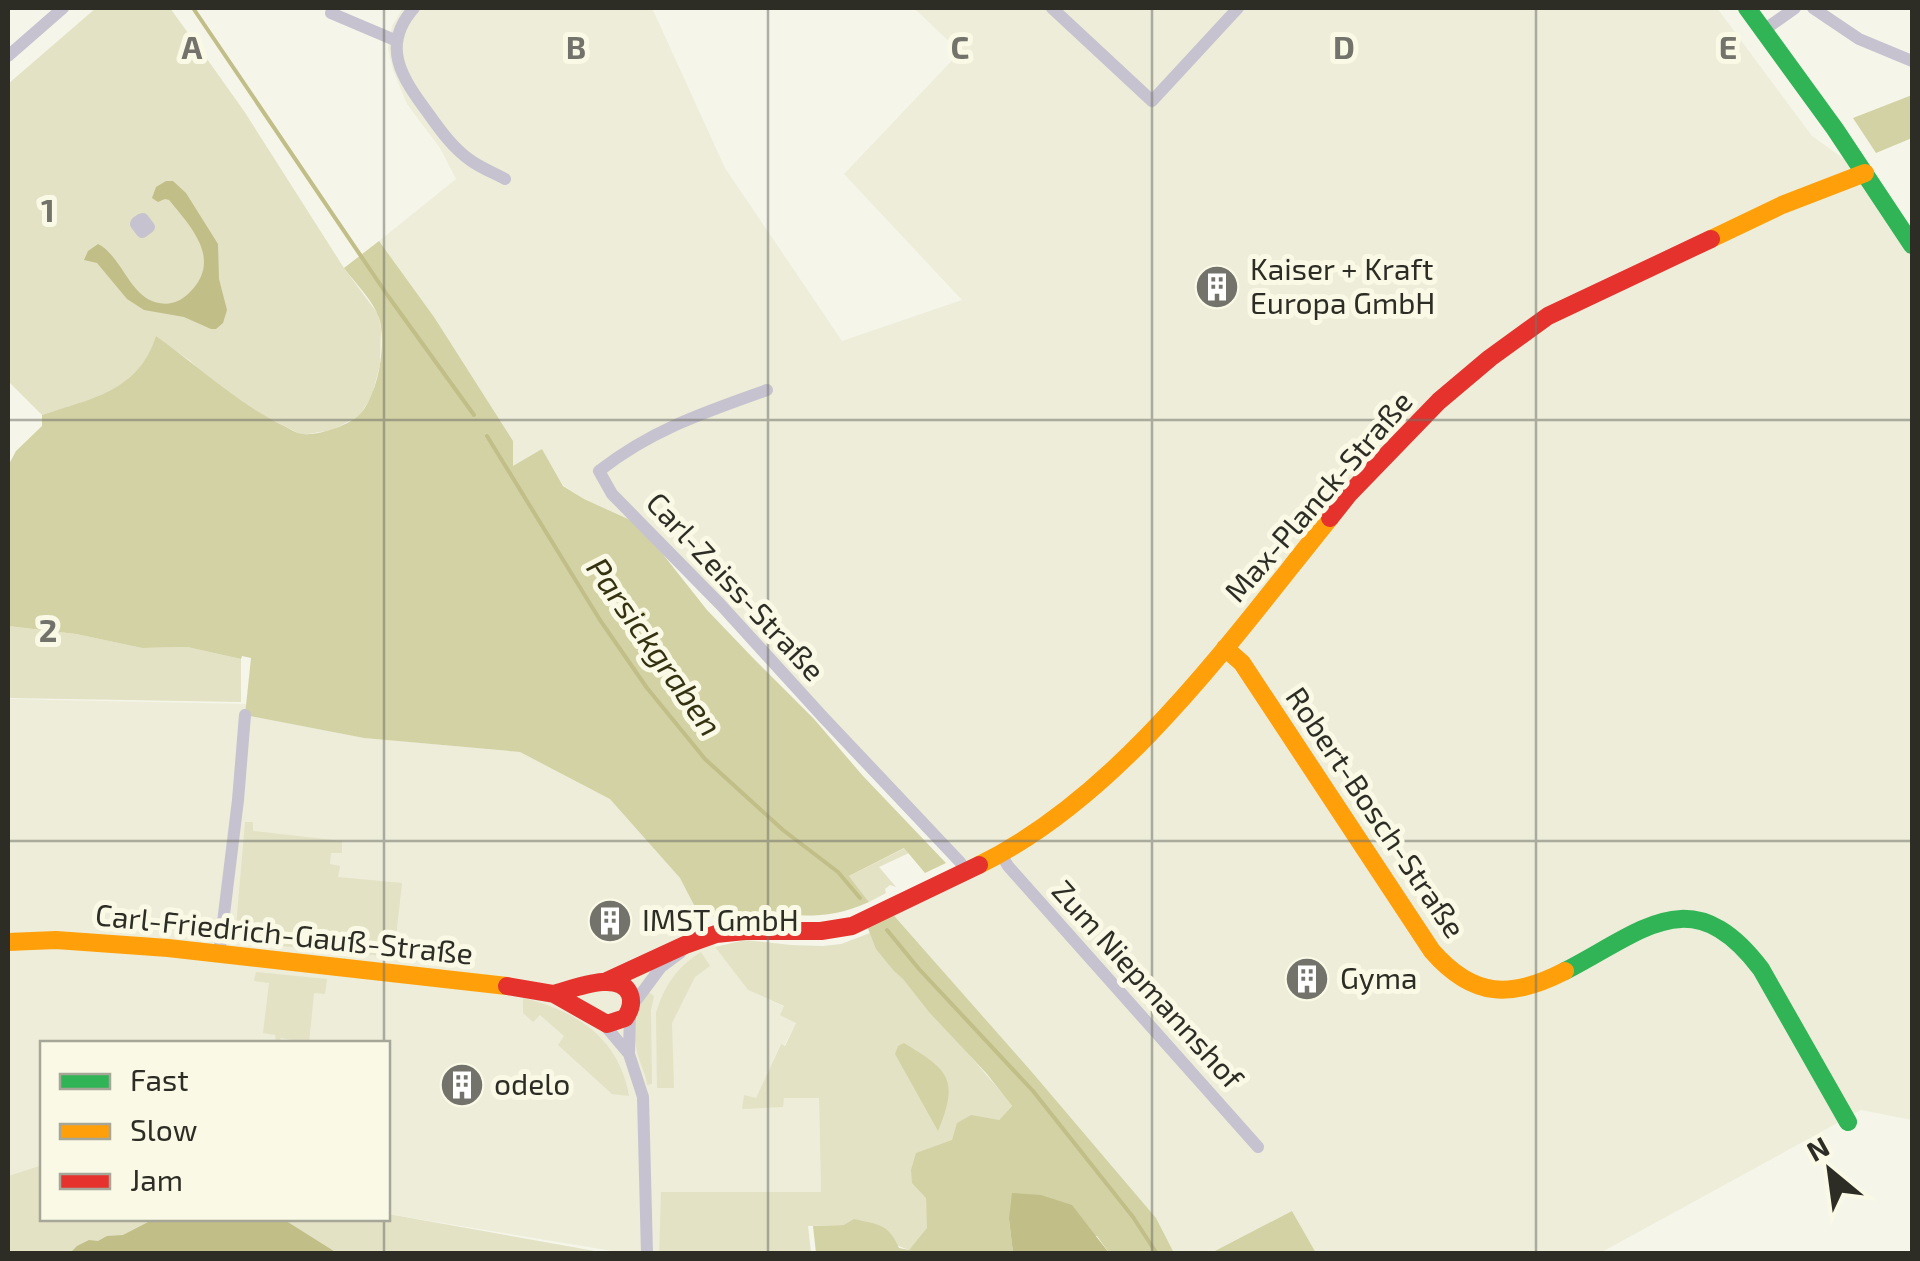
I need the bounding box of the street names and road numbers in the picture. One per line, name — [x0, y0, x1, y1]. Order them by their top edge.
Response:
street label: Max-Planck-Straße — [1216, 383, 1419, 608]
street label: Carl-Zeiss-Straße — [640, 484, 833, 687]
street label: Robert-Bosch-Straße — [1279, 680, 1474, 944]
street label: Zum Niepmannshof — [1045, 872, 1252, 1096]
street label: Carl-Friedrich-Gauß-Straße — [94, 895, 475, 971]

